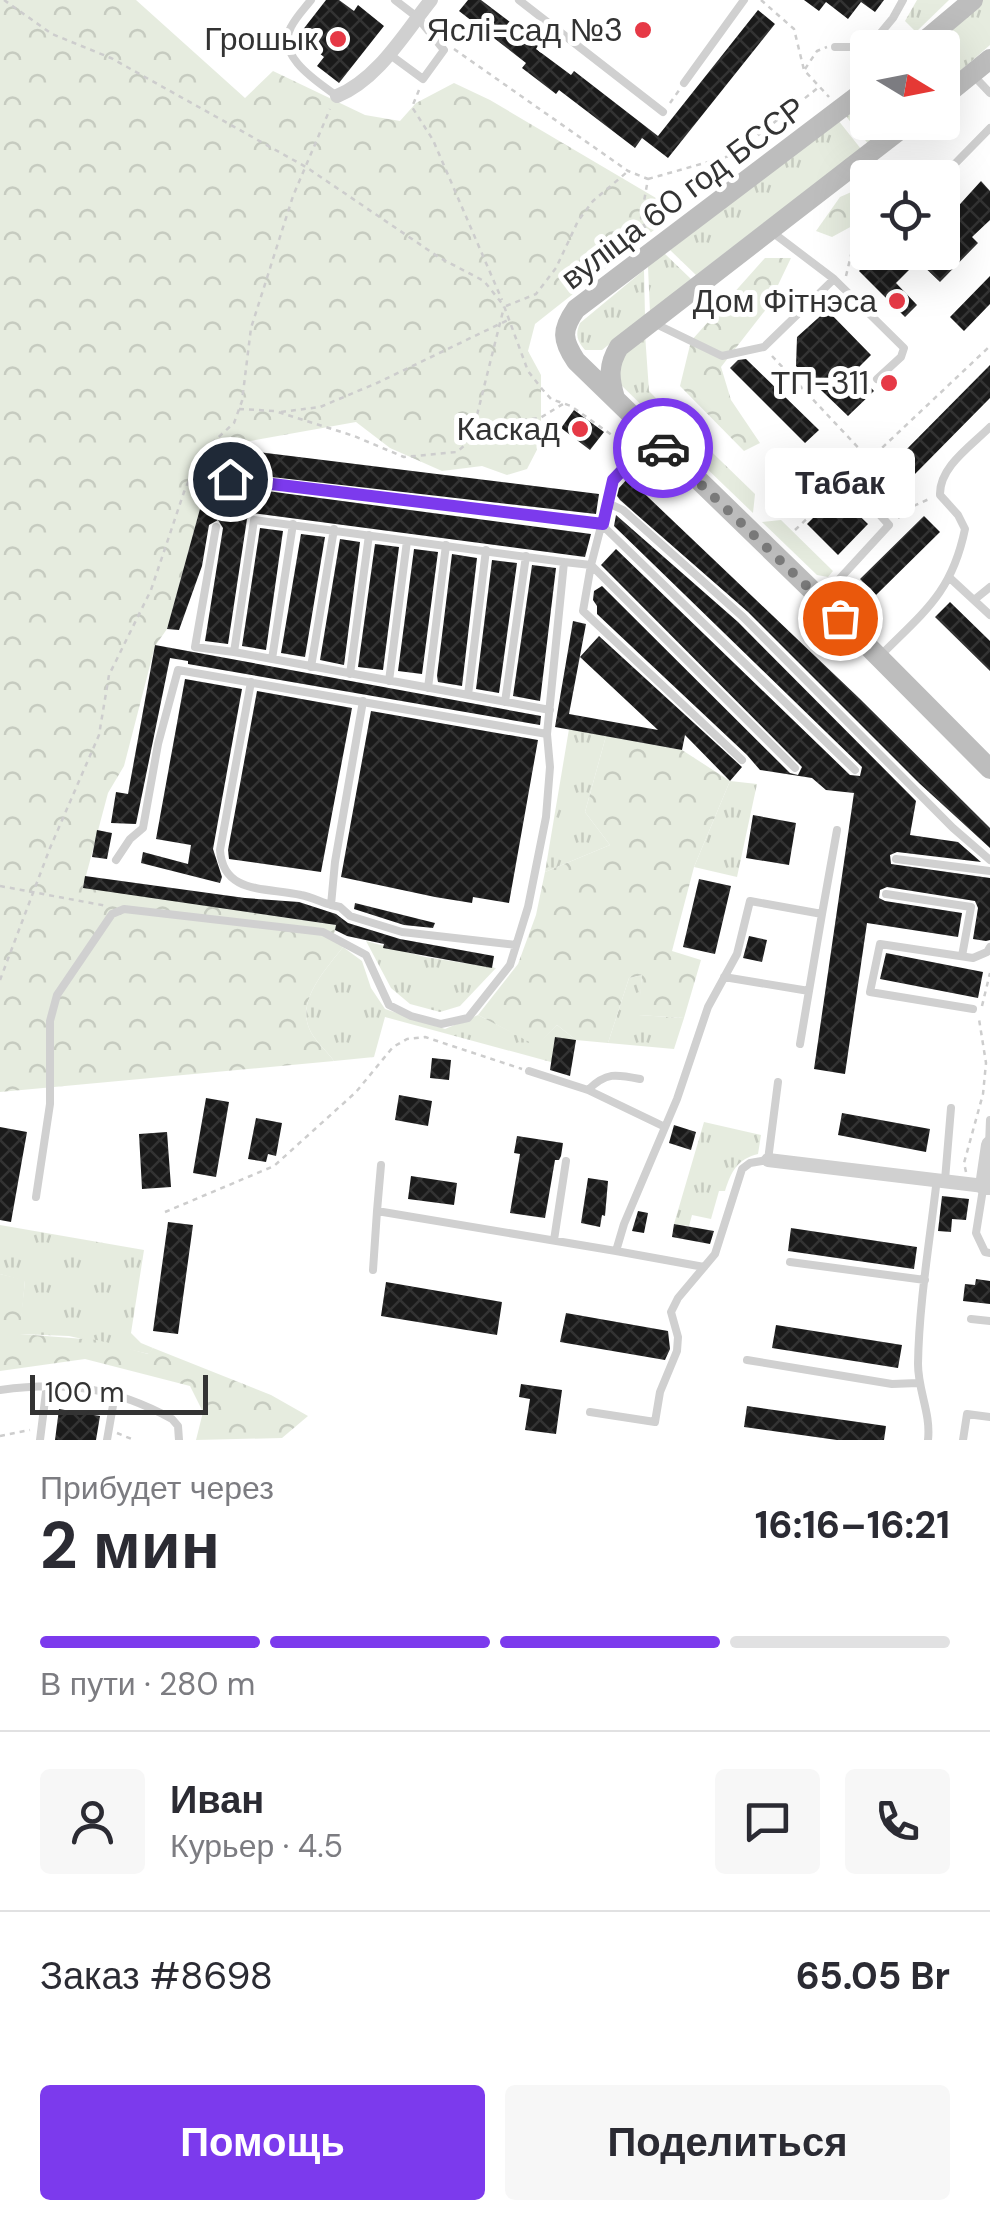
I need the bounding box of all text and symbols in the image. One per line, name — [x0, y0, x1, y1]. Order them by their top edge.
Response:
place label: Яслі-сад №3 — [427, 9, 623, 51]
place label: Грошык — [204, 18, 319, 60]
marker: Яслі-сад №3 — [632, 19, 654, 41]
marker: Грошык — [327, 28, 349, 50]
north arrow — [850, 30, 960, 140]
map controls — [850, 30, 960, 270]
street label: вуліца 60 год БССР — [552, 87, 814, 299]
button: locate — [850, 160, 960, 270]
place label: Дом Фітнэса — [693, 280, 877, 322]
marker: Дом Фітнэса — [886, 290, 908, 312]
place label: ТП-311 — [771, 362, 869, 404]
marker: ТП-311 — [878, 372, 900, 394]
courier — [613, 398, 713, 498]
place label: Каскад — [456, 408, 560, 450]
marker: Каскад — [569, 418, 591, 440]
icon: car — [636, 421, 691, 476]
pin — [188, 437, 273, 522]
callout: Табак — [765, 448, 915, 518]
icon: home — [203, 452, 258, 507]
text: Табак — [795, 462, 885, 504]
pin — [798, 576, 883, 661]
icon: bag — [813, 591, 868, 646]
scale bar — [30, 1370, 208, 1414]
text: 100 m — [45, 1374, 124, 1411]
text: Прибудет через — [40, 1467, 274, 1509]
text: 16:16–16:21 — [755, 1500, 950, 1550]
text: 2 мин — [40, 1504, 220, 1588]
text: В пути · 280 m — [40, 1663, 255, 1705]
button: person — [40, 1769, 145, 1874]
button: chat — [715, 1769, 820, 1874]
button: phone — [845, 1769, 950, 1874]
text: Иван — [170, 1775, 264, 1825]
text: Курьер · 4.5 — [170, 1825, 343, 1867]
text: Заказ #8698 — [40, 1951, 273, 2001]
text: 65.05 Br — [796, 1951, 950, 2001]
button: Помощь — [40, 2085, 485, 2200]
button: Поделиться — [505, 2085, 950, 2200]

